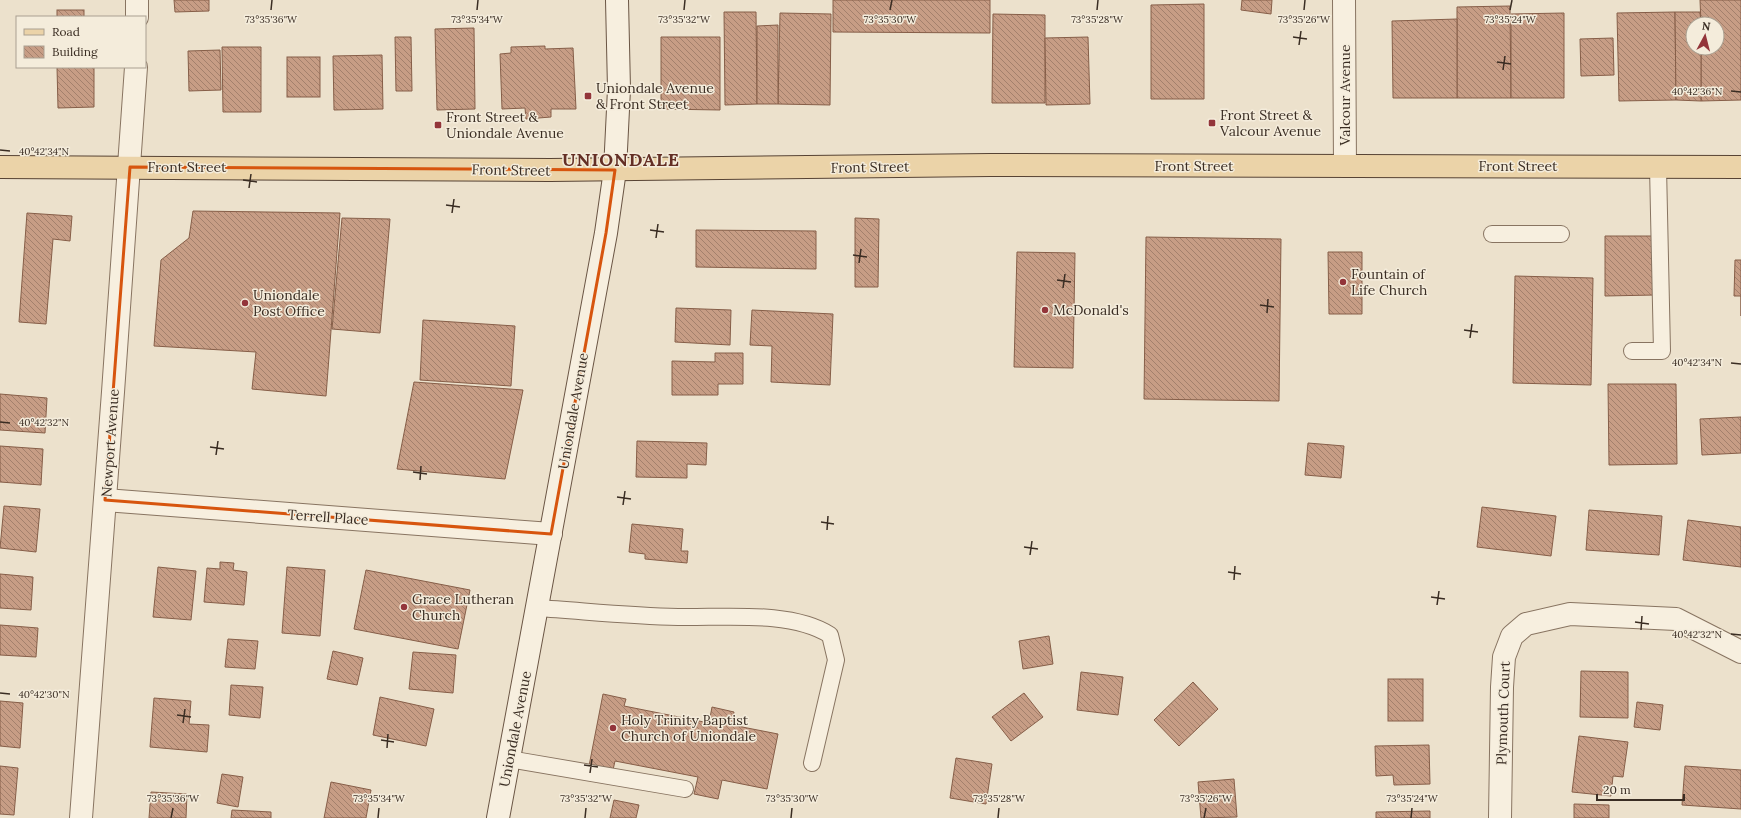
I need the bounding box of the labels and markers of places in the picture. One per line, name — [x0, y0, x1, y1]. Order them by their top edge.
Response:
place label: Uniondale Avenue & Front Street — [596, 79, 714, 113]
marker: Uniondale Avenue & Front Street — [583, 91, 593, 101]
place label: Front Street & Valcour Avenue — [1219, 106, 1321, 140]
place label: Front Street & Uniondale Avenue — [446, 108, 564, 142]
marker: Front Street & Valcour Avenue — [1207, 118, 1217, 128]
marker: Front Street & Uniondale Avenue — [433, 120, 443, 130]
place label: Fountain of Life Church — [1351, 265, 1427, 299]
marker: Fountain of Life Church — [1338, 277, 1348, 287]
place label: Uniondale Post Office — [253, 286, 325, 320]
marker: Uniondale Post Office — [240, 298, 250, 308]
place label: McDonald's — [1053, 301, 1129, 319]
marker: McDonald's — [1040, 305, 1050, 315]
place label: Grace Lutheran Church — [412, 590, 515, 624]
marker: Grace Lutheran Church — [399, 602, 409, 612]
place label: Holy Trinity Baptist Church of Uniondale — [621, 711, 757, 745]
marker: Holy Trinity Baptist Church of Uniondale — [608, 723, 618, 733]

